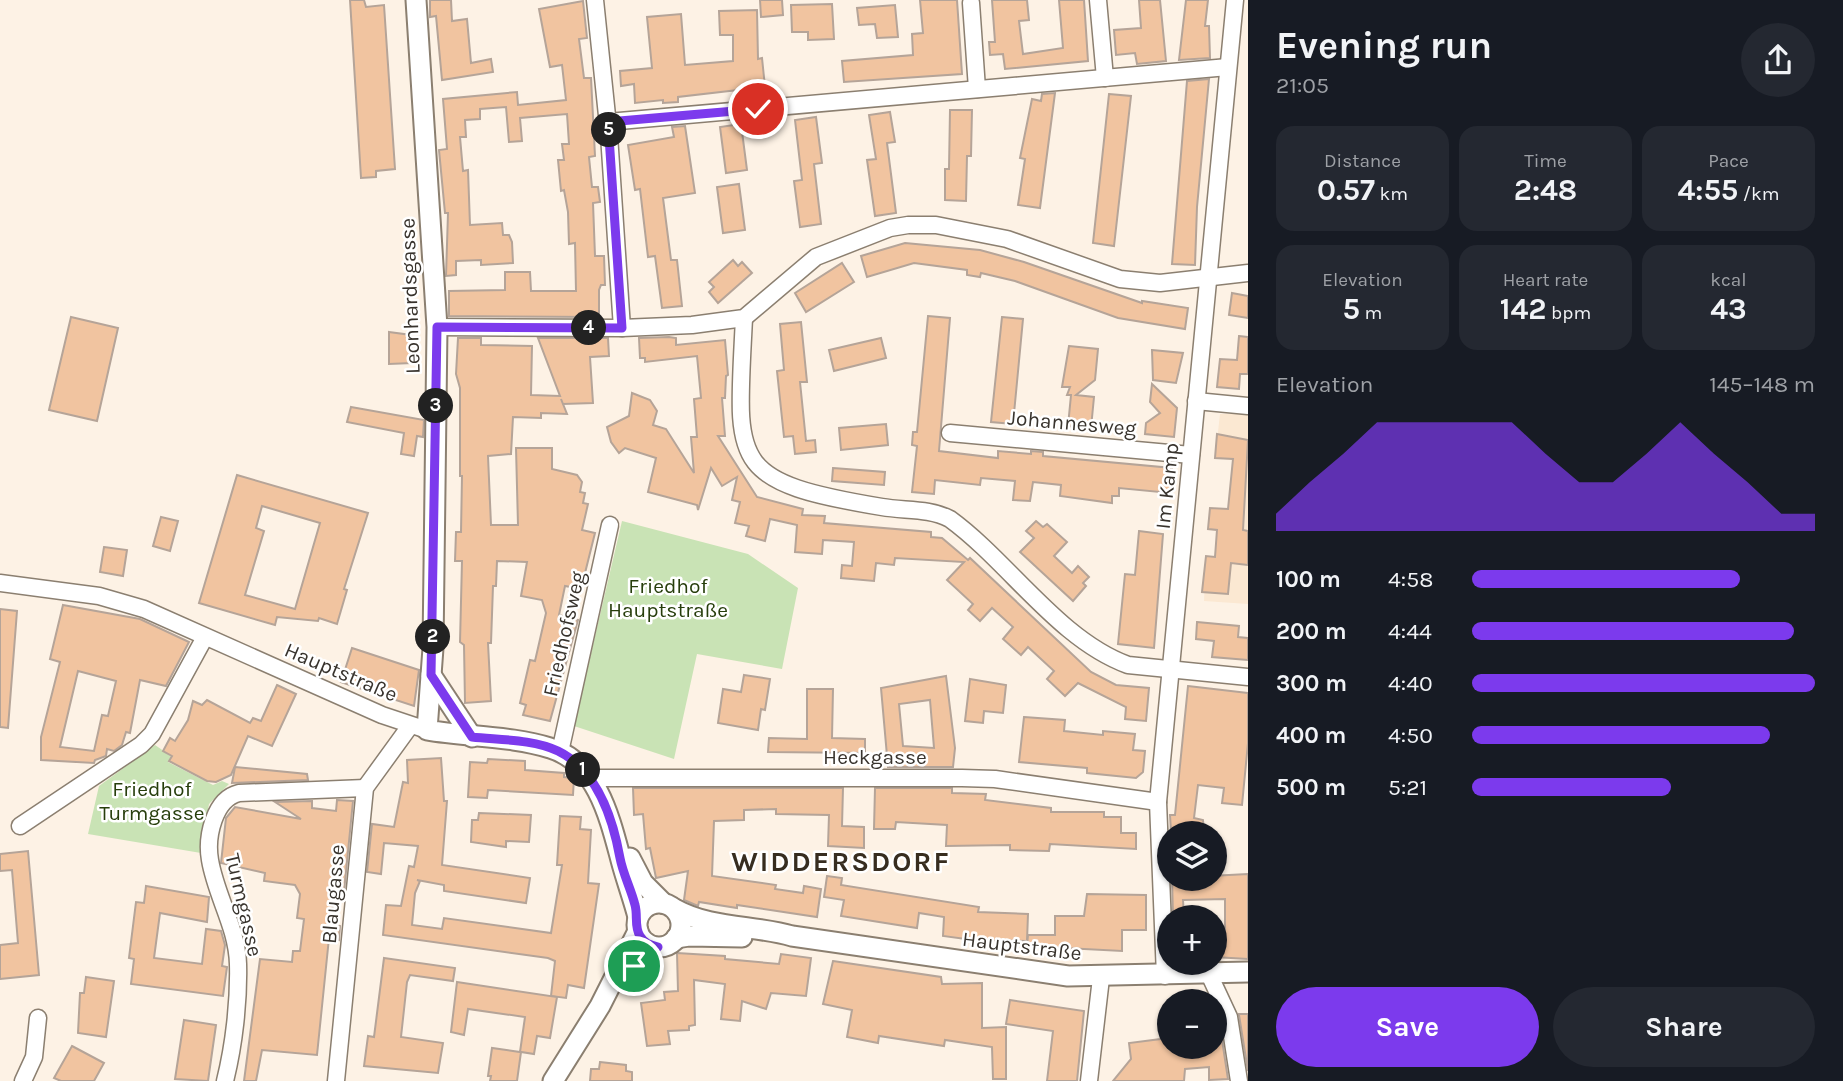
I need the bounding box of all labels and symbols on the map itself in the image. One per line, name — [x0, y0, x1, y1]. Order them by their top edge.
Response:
pin — [728, 79, 788, 139]
pin: 5 — [592, 113, 626, 148]
street label: Leonhardsgasse — [395, 217, 425, 375]
pin: 4 — [572, 310, 606, 346]
pin: 3 — [418, 388, 453, 424]
street label: Johannesweg — [1007, 405, 1138, 441]
street label: Im Kamp — [1151, 442, 1183, 530]
street label: Friedhofsweg — [538, 569, 590, 699]
park label: Friedhof Hauptstraße — [608, 574, 728, 622]
pin: 2 — [416, 620, 450, 654]
street label: Hauptstraße — [281, 637, 401, 707]
street label: Heckgasse — [823, 745, 927, 769]
pin: 1 — [566, 752, 600, 788]
park label: Friedhof Turmgasse — [99, 777, 205, 825]
street label: Blaugasse — [317, 843, 349, 945]
district label: WIDDERSDORF — [731, 845, 951, 878]
street label: Turmgasse — [220, 851, 268, 959]
street label: Hauptstraße — [961, 927, 1083, 965]
pin — [604, 936, 664, 996]

